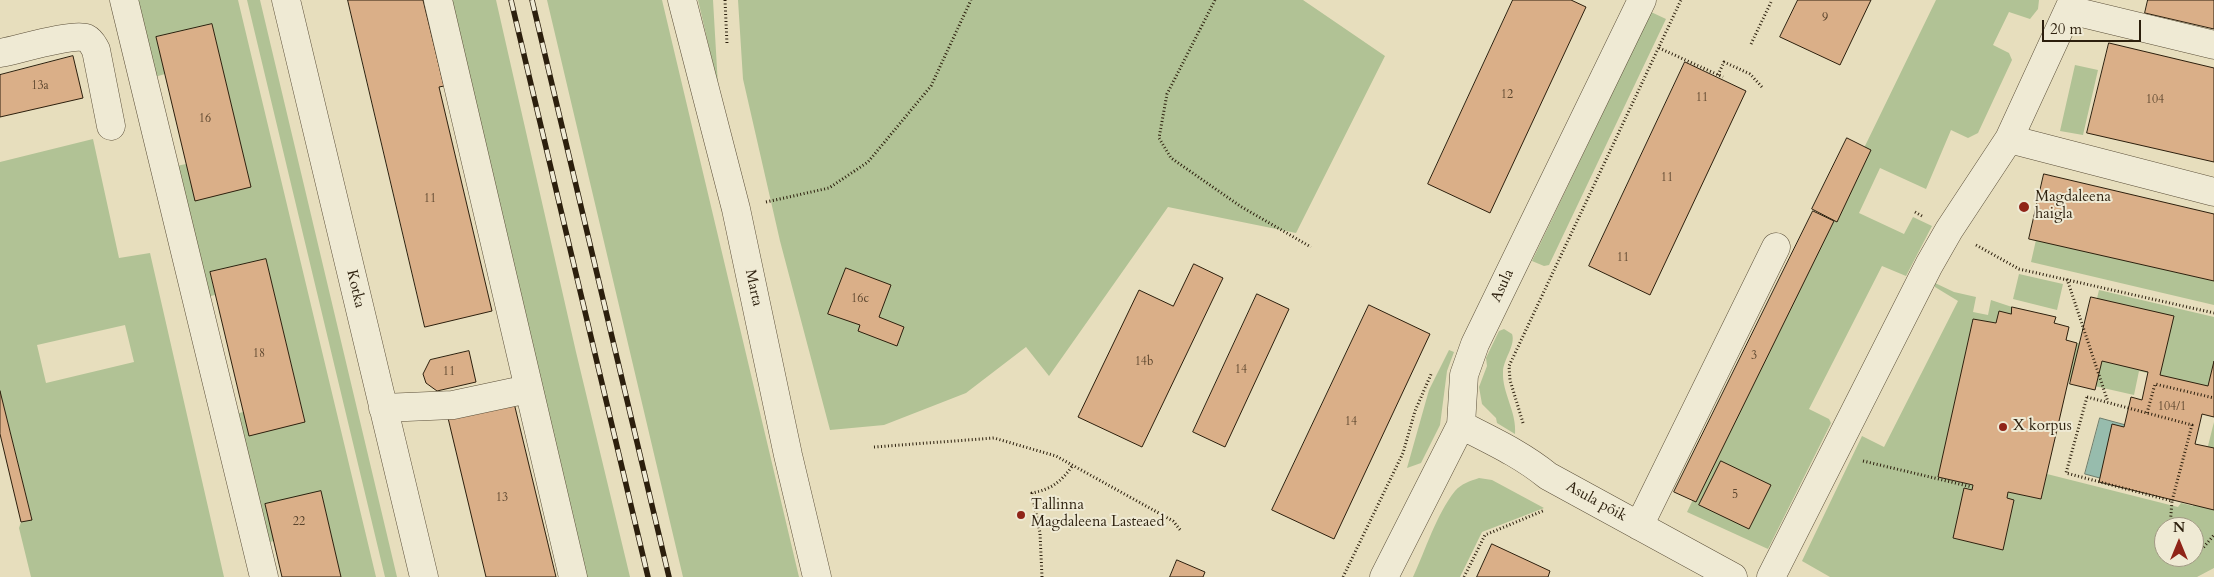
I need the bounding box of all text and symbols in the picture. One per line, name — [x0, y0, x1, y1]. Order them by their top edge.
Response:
scale bar — [2044, 10, 2143, 42]
house number: 9 — [1822, 11, 1828, 25]
text: 20 m — [2050, 19, 2082, 39]
house number: 13a — [31, 79, 49, 93]
house number: 12 — [1501, 88, 1513, 102]
house number: 11 — [1696, 91, 1708, 105]
house number: 104 — [2146, 93, 2164, 107]
house number: 16 — [199, 112, 211, 126]
house number: 11 — [1661, 171, 1673, 185]
place label: Magdaleena haigla — [2035, 189, 2111, 224]
house number: 11 — [424, 192, 436, 206]
marker: Magdaleena haigla — [2017, 200, 2031, 214]
house number: 11 — [1617, 251, 1629, 265]
street label: Asula — [1488, 267, 1518, 305]
street label: Kotka — [342, 268, 368, 310]
street label: Marta — [740, 268, 766, 308]
house number: 16c — [851, 292, 869, 306]
house number: 18 — [253, 347, 265, 361]
house number: 3 — [1751, 349, 1757, 363]
house number: 14b — [1135, 355, 1153, 369]
house number: 14 — [1235, 363, 1247, 377]
house number: 11 — [443, 365, 455, 379]
house number: 104/1 — [2158, 400, 2186, 414]
house number: 14 — [1345, 415, 1357, 429]
place label: X korpus — [2013, 418, 2072, 436]
marker: X korpus — [1997, 421, 2009, 433]
street label: Asula põik — [1563, 478, 1629, 526]
house number: 5 — [1732, 488, 1738, 502]
house number: 13 — [496, 491, 508, 505]
place label: Tallinna Magdaleena Lasteaed — [1031, 497, 1164, 532]
marker: Tallinna Magdaleena Lasteaed — [1015, 509, 1027, 521]
house number: 22 — [293, 515, 305, 529]
north arrow — [2154, 517, 2204, 567]
text: N — [2173, 518, 2185, 537]

